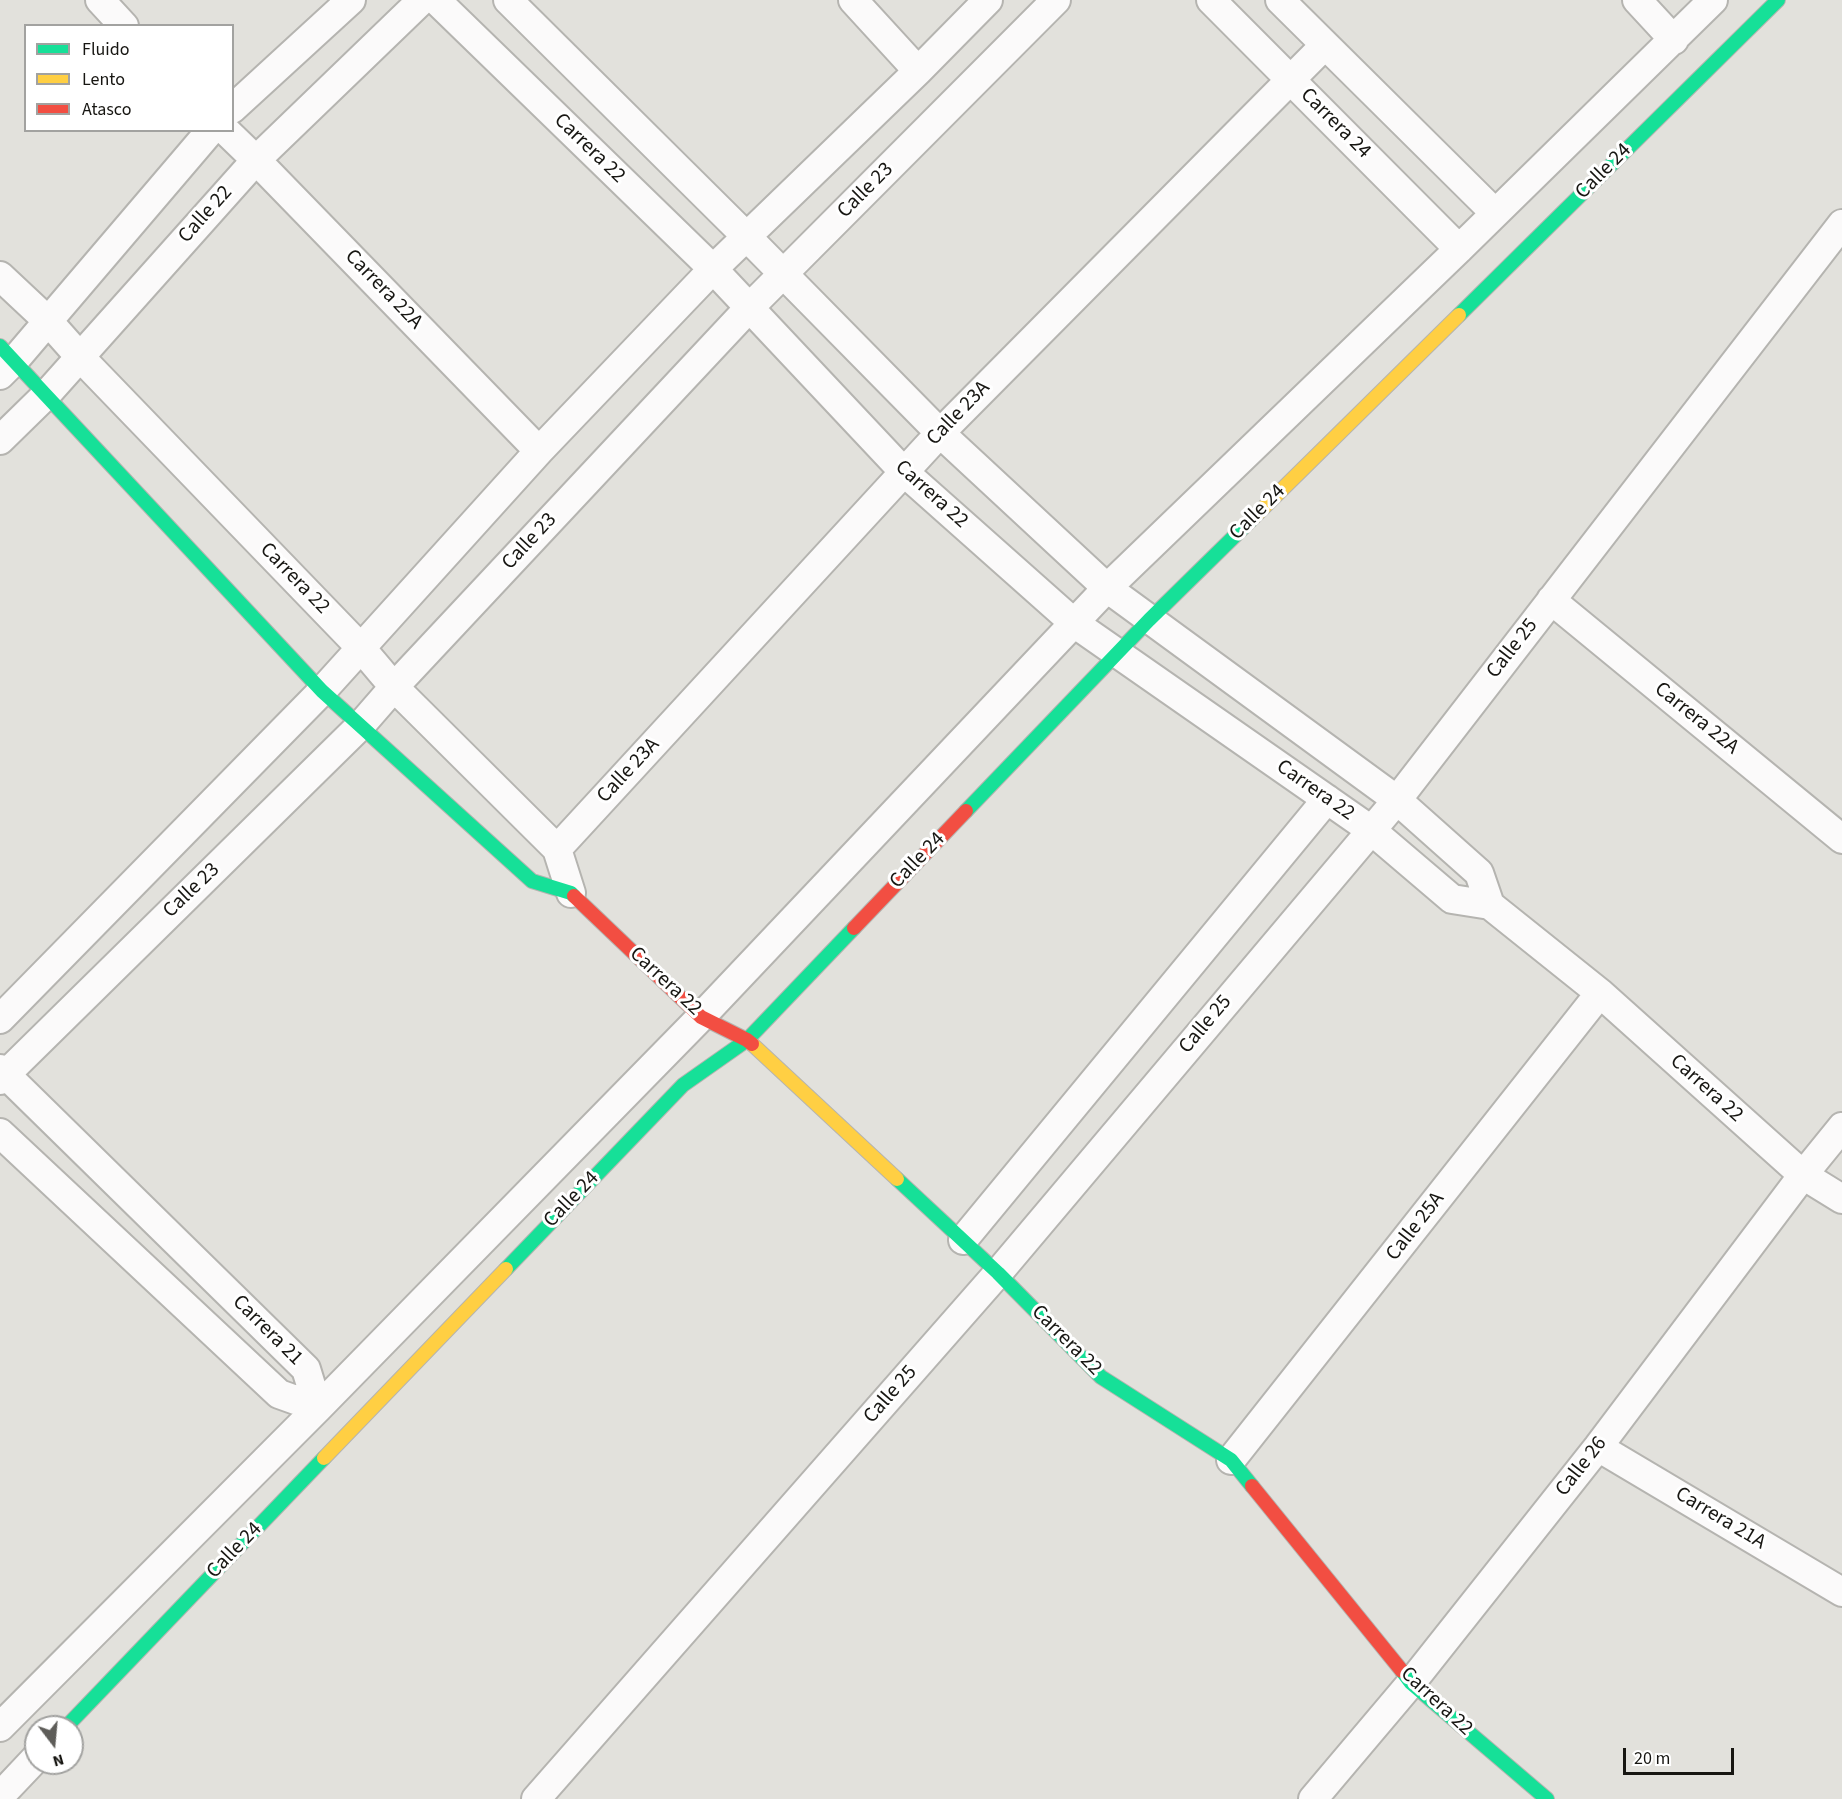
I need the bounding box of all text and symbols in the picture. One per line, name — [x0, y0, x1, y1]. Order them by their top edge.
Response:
legend — [24, 24, 234, 132]
text: Fluido — [82, 37, 129, 62]
text: Lento — [82, 67, 125, 92]
street label: Carrera 24 — [1294, 83, 1376, 165]
text: Atasco — [82, 97, 131, 122]
street label: Carrera 22 — [548, 109, 630, 189]
street label: Calle 24 — [1571, 139, 1637, 205]
street label: Calle 23 — [833, 158, 899, 224]
street label: Calle 22 — [174, 181, 238, 249]
street label: Carrera 22A — [339, 245, 427, 335]
street label: Calle 23A — [922, 376, 996, 452]
street label: Carrera 22 — [889, 456, 973, 534]
street label: Calle 24 — [1225, 480, 1291, 546]
street label: Calle 23 — [497, 508, 563, 576]
street label: Carrera 22 — [254, 538, 334, 620]
street label: Calle 25 — [1482, 614, 1544, 684]
street label: Carrera 22A — [1649, 677, 1743, 761]
street label: Calle 23A — [592, 733, 666, 809]
street label: Carrera 22 — [1271, 755, 1359, 827]
street label: Calle 24 — [885, 828, 951, 894]
street label: Calle 23 — [159, 858, 225, 924]
street label: Carrera 22 — [624, 942, 706, 1022]
street label: Calle 25 — [1174, 991, 1238, 1059]
street label: Carrera 22 — [1664, 1050, 1748, 1128]
street label: Calle 24 — [539, 1167, 605, 1233]
street label: Calle 25A — [1381, 1188, 1451, 1266]
street label: Carrera 21 — [226, 1290, 308, 1372]
street label: Carrera 22 — [1025, 1300, 1107, 1382]
street label: Calle 25 — [859, 1361, 923, 1429]
street label: Calle 26 — [1551, 1432, 1613, 1502]
street label: Carrera 21A — [1670, 1482, 1770, 1556]
street label: Calle 24 — [202, 1518, 268, 1584]
street label: Carrera 22 — [1395, 1662, 1477, 1742]
north arrow — [24, 1715, 84, 1775]
scale bar — [1626, 1736, 1737, 1774]
text: 20 m — [1634, 1746, 1670, 1771]
text: N — [50, 1748, 67, 1772]

